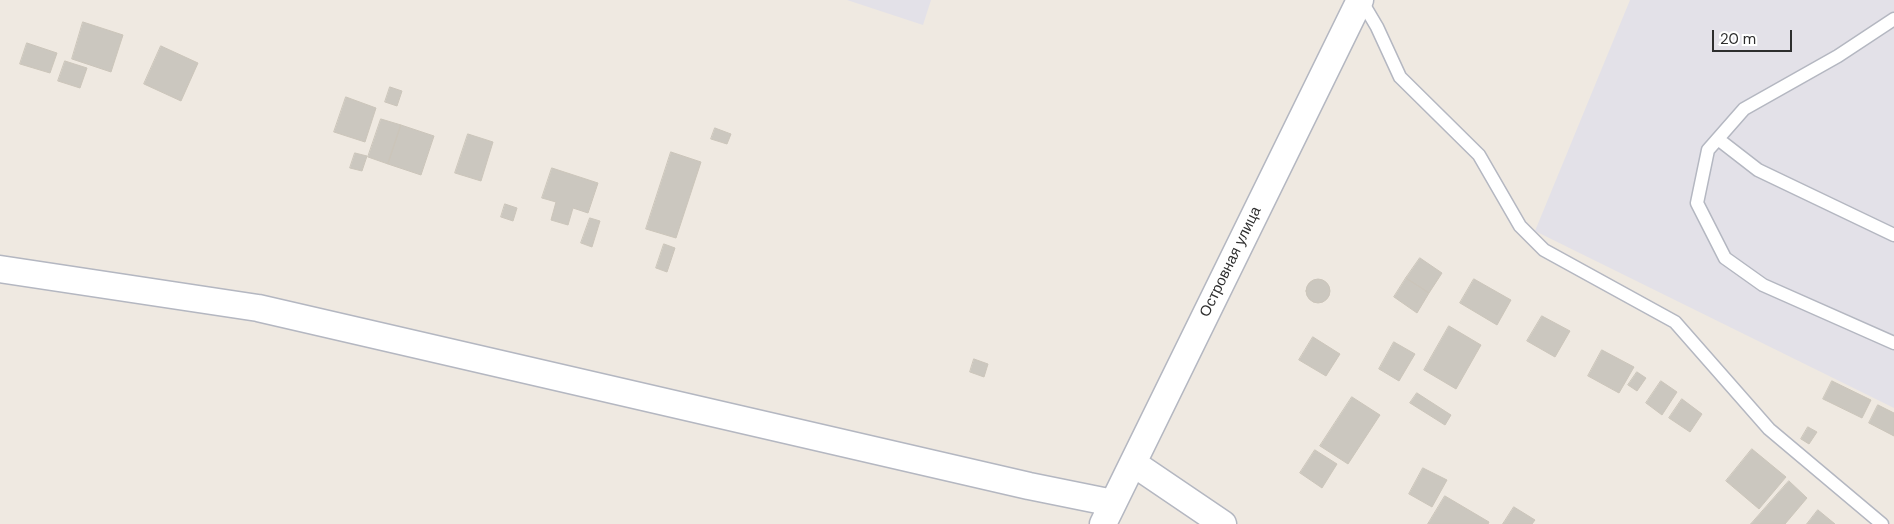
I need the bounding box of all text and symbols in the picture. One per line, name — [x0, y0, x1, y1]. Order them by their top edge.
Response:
scale bar — [1714, 20, 1794, 52]
text: 20 m — [1720, 29, 1756, 49]
street label: Островная улица — [1196, 204, 1266, 320]

